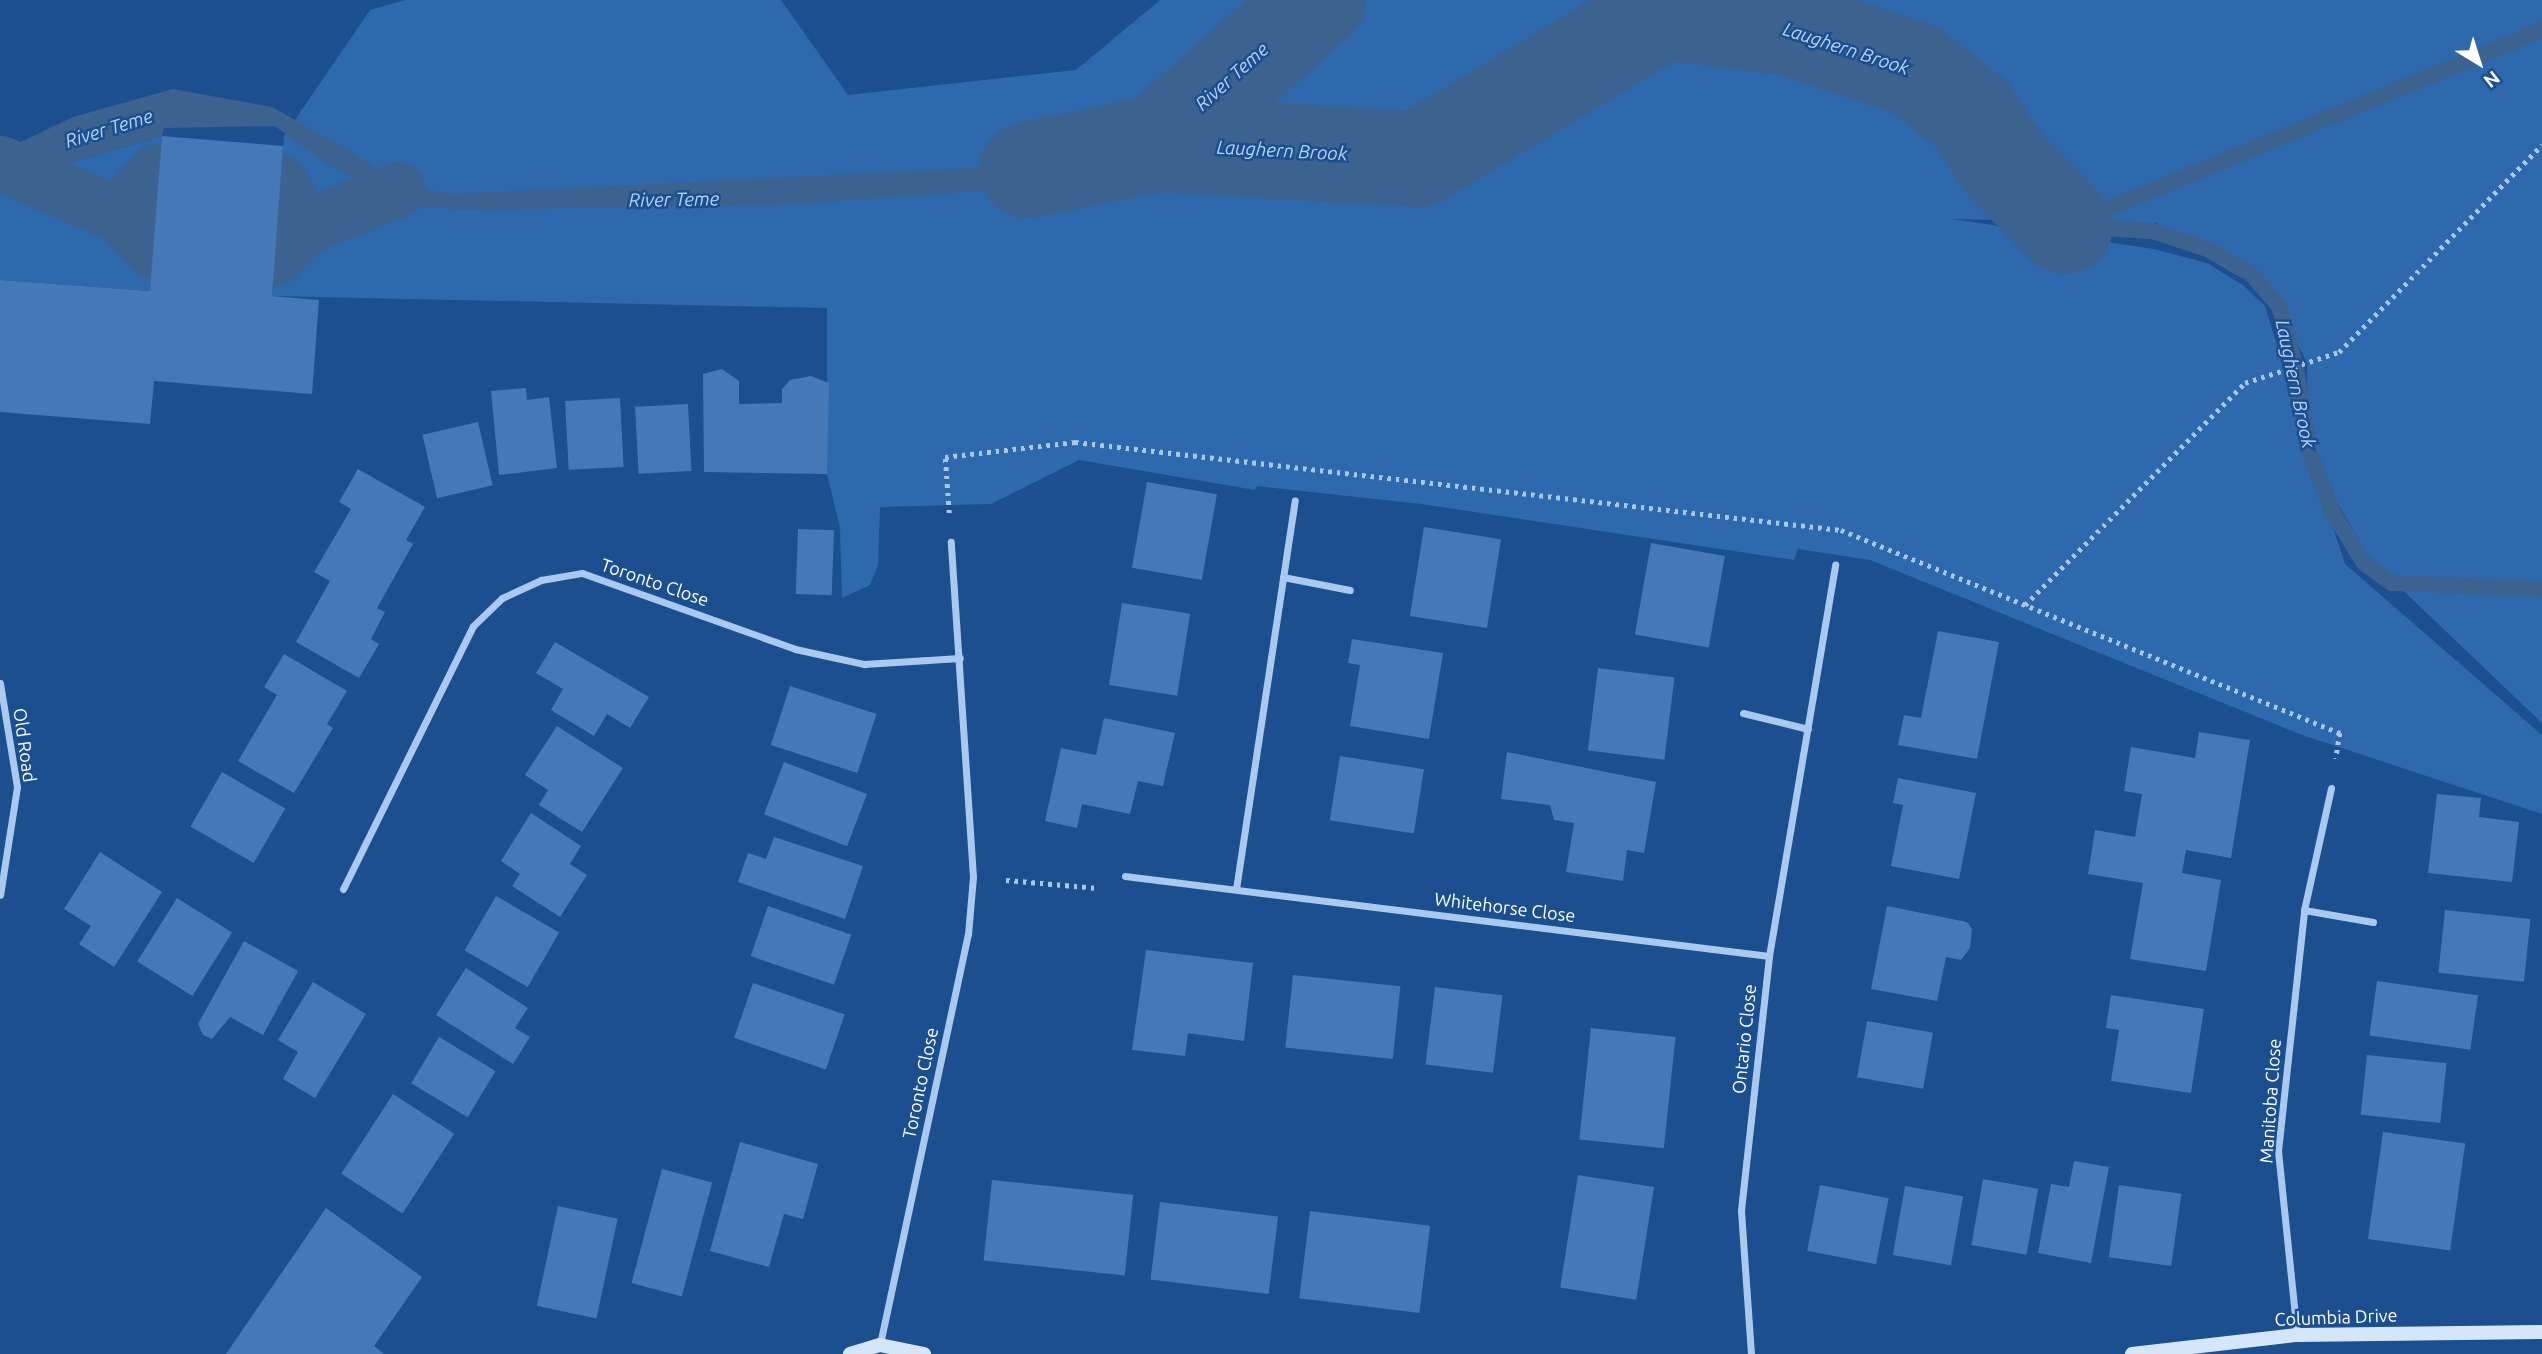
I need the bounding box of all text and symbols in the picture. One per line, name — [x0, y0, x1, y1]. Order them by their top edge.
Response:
water label: Laughern Brook — [1780, 18, 1912, 80]
north arrow — [2444, 28, 2514, 98]
water label: River Teme — [1191, 38, 1273, 116]
text: N — [2480, 67, 2504, 93]
water label: River Teme — [62, 105, 156, 153]
water label: Laughern Brook — [1216, 136, 1348, 166]
water label: River Teme — [628, 188, 720, 212]
water label: Laughern Brook — [2270, 318, 2320, 450]
street label: Toronto Close — [598, 553, 712, 611]
street label: Old Road — [9, 706, 41, 784]
street label: Whitehorse Close — [1433, 888, 1577, 926]
street label: Ontario Close — [1727, 983, 1761, 1095]
street label: Toronto Close — [898, 1025, 942, 1141]
street label: Manitoba Close — [2255, 1038, 2285, 1164]
street label: Columbia Drive — [2274, 1304, 2398, 1330]

